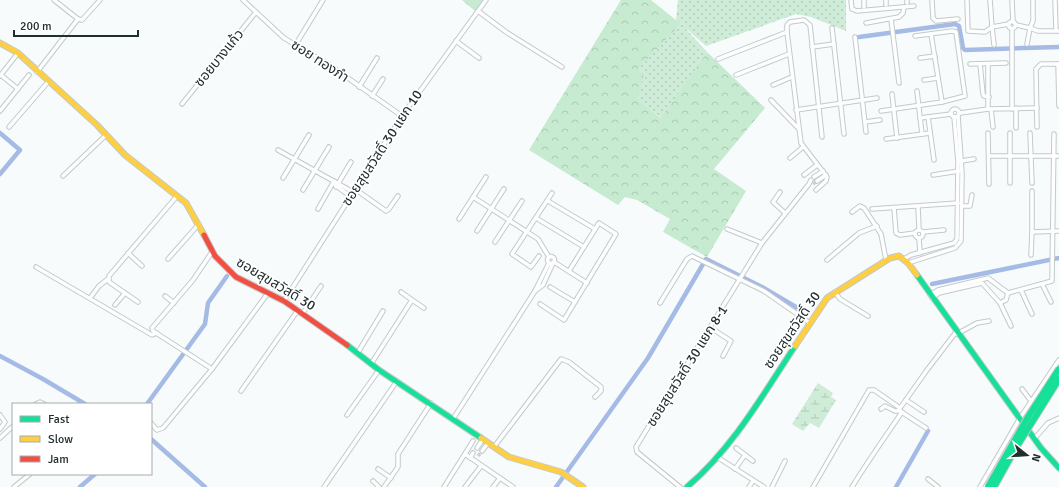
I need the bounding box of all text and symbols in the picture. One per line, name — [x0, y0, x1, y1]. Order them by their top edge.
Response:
scale bar — [14, 12, 138, 38]
text: 200 m — [20, 19, 52, 34]
street label: ซอยบางแก้ว — [191, 26, 247, 90]
street label: ซอย ทองภํา — [288, 36, 352, 86]
street label: ซอยสุขสวัสดิ์ 30 แยก 10 — [338, 87, 426, 209]
street label: ซอยสุขสวัสดิ์ 30 — [233, 254, 319, 314]
street label: ซอยสุขสวัสดิ์ 30 — [760, 288, 824, 372]
street label: ซอยสุขสวัสดิ์ 30 แยก 8-1 — [643, 302, 731, 430]
legend — [12, 403, 152, 475]
text: Fast — [48, 412, 69, 427]
text: Slow — [48, 432, 73, 447]
north arrow — [1007, 435, 1047, 475]
text: Jam — [48, 452, 69, 467]
text: N — [1029, 452, 1043, 463]

